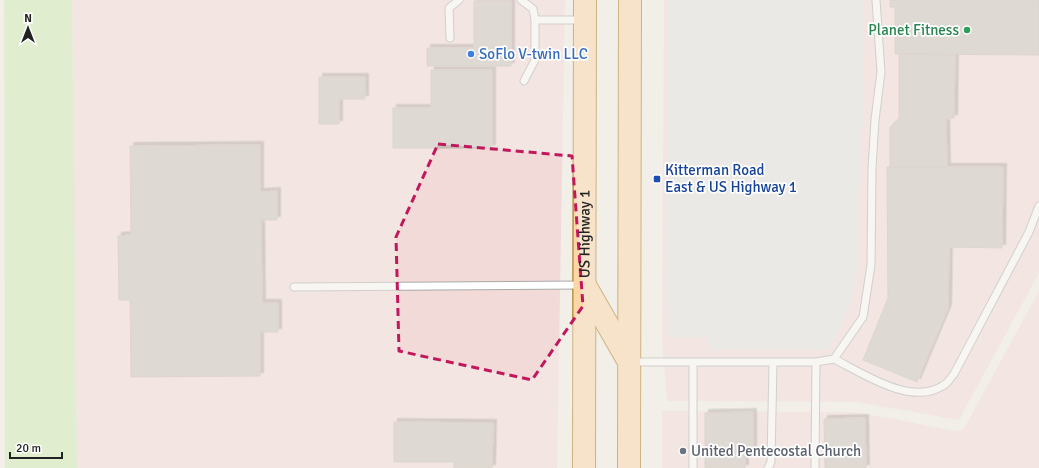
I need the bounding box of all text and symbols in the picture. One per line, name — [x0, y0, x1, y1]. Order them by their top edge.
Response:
north arrow — [8, 8, 48, 48]
text: N — [24, 12, 32, 25]
place label: Planet Fitness — [868, 21, 959, 39]
marker: Planet Fitness — [962, 25, 972, 35]
place label: SoFlo V-twin LLC — [479, 45, 588, 63]
marker: SoFlo V-twin LLC — [466, 49, 476, 59]
place label: Kitterman Road East & US Highway 1 — [665, 161, 797, 196]
marker: Kitterman Road East & US Highway 1 — [652, 174, 662, 184]
street label: US Highway 1 — [575, 190, 594, 278]
scale bar — [10, 434, 62, 460]
text: 20 m — [16, 441, 41, 456]
place label: United Pentecostal Church — [691, 442, 861, 460]
marker: United Pentecostal Church — [678, 446, 688, 456]

